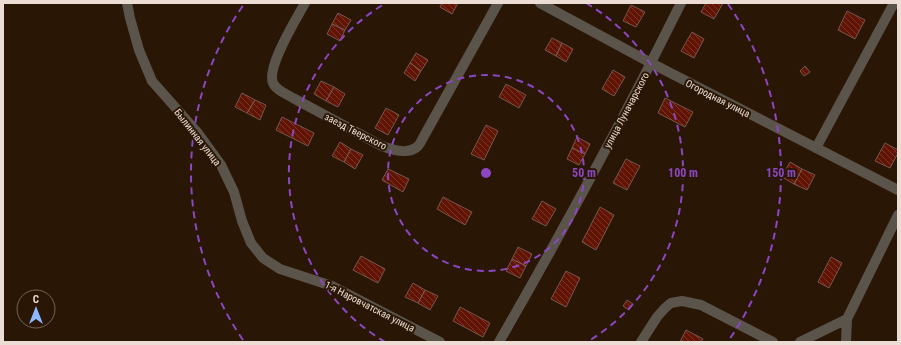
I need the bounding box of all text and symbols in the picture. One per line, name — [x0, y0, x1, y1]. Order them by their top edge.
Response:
street label: улица Луначарского — [602, 70, 651, 150]
street label: Огородная улица — [684, 77, 752, 120]
street label: Былинная улица — [172, 107, 223, 168]
street label: заезд Тверского — [323, 111, 389, 152]
centre of rings — [479, 166, 493, 180]
text: 50 m — [572, 166, 596, 180]
text: 100 m — [668, 166, 698, 180]
text: 150 m — [766, 166, 796, 180]
street label: 1-я Наровчатская улица — [323, 279, 417, 334]
north arrow — [16, 289, 56, 329]
text: С — [33, 293, 39, 306]

